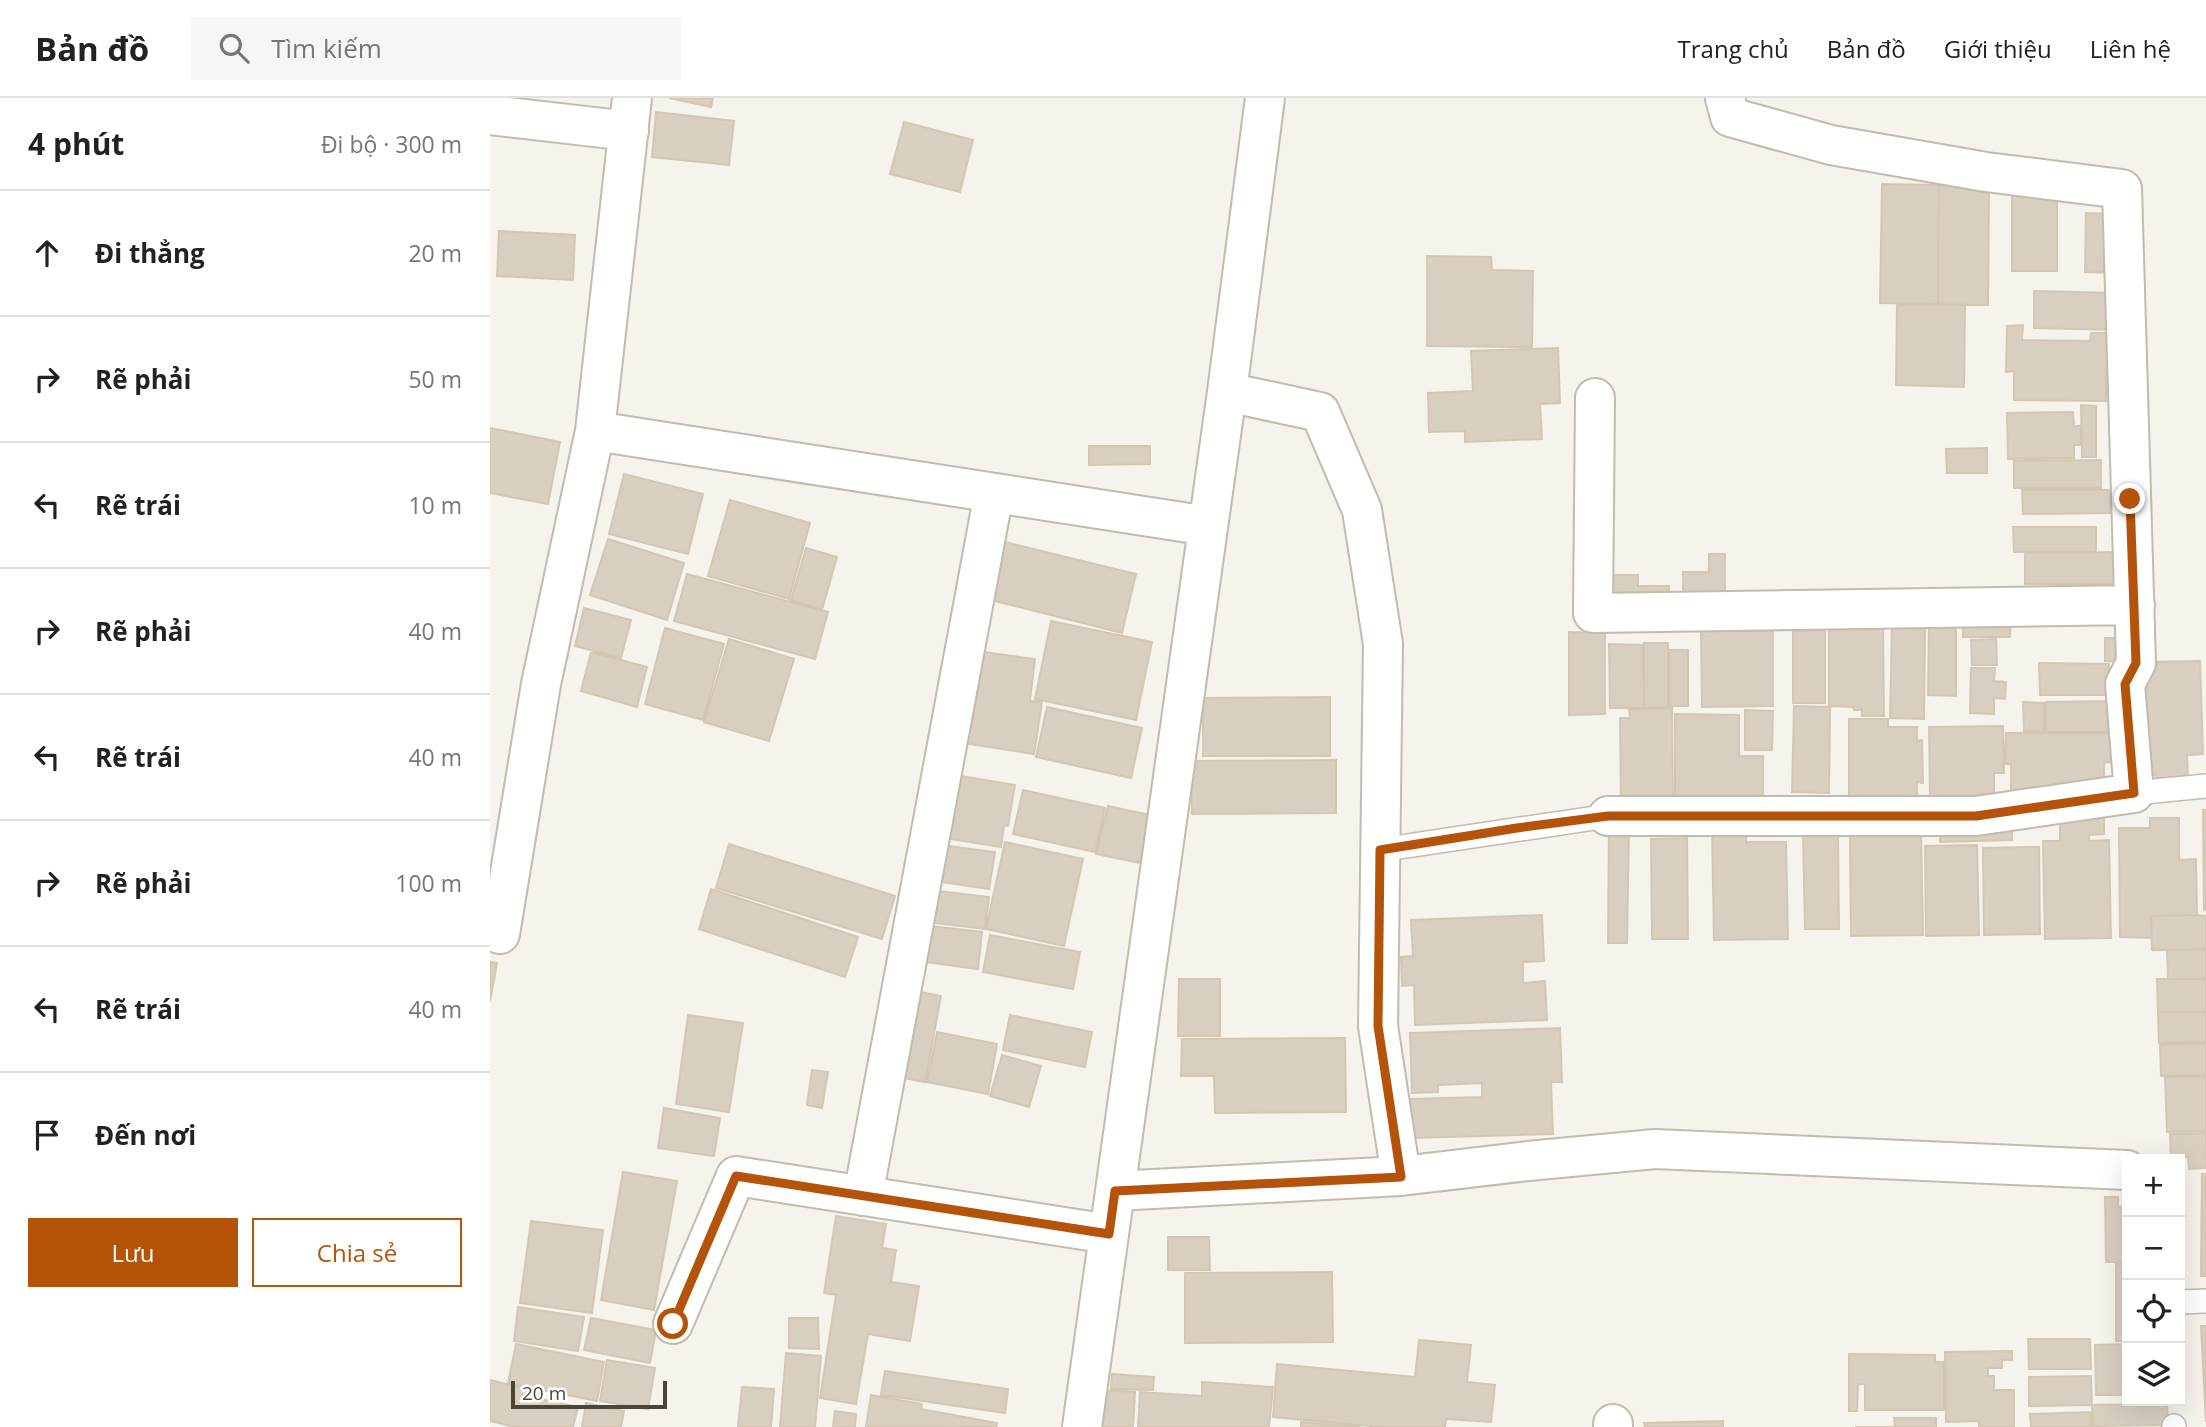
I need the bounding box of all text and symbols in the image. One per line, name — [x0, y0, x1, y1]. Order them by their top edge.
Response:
search box — [191, 17, 681, 80]
text: Bản đồ — [35, 26, 149, 71]
icon: search — [215, 29, 253, 67]
text: Tìm kiếm — [271, 30, 382, 66]
text: Trang chủ — [1678, 32, 1789, 65]
text: Bản đồ — [1827, 32, 1906, 65]
text: Giới thiệu — [1944, 32, 2052, 65]
text: Liên hệ — [2090, 32, 2171, 65]
text: 4 phút — [28, 123, 124, 164]
text: Đi bộ · 300 m — [321, 128, 462, 160]
icon: ahead — [28, 234, 66, 272]
text: Đi thẳng — [95, 235, 205, 271]
text: 20 m — [408, 237, 462, 269]
icon: right — [28, 360, 66, 398]
text: Rẽ phải — [95, 361, 191, 397]
text: 50 m — [408, 363, 462, 395]
route end — [2114, 483, 2145, 514]
icon: left — [28, 486, 66, 524]
text: Rẽ trái — [95, 487, 181, 523]
text: 10 m — [408, 489, 462, 521]
icon: right — [28, 612, 66, 650]
text: Rẽ phải — [95, 613, 191, 649]
text: 40 m — [408, 615, 462, 647]
icon: left — [28, 738, 66, 776]
text: Rẽ trái — [95, 739, 181, 775]
text: 40 m — [408, 741, 462, 773]
icon: right — [28, 864, 66, 902]
text: Rẽ phải — [95, 865, 191, 901]
text: 100 m — [395, 867, 462, 899]
icon: left — [28, 990, 66, 1028]
text: Rẽ trái — [95, 991, 181, 1027]
text: 40 m — [408, 993, 462, 1025]
icon: arrive — [28, 1116, 66, 1154]
text: Đến nơi — [95, 1117, 196, 1153]
map controls — [2122, 1154, 2185, 1406]
button: + — [2122, 1154, 2185, 1217]
button: − — [2122, 1217, 2185, 1280]
button: Lưu — [28, 1218, 238, 1287]
button: Chia sẻ — [252, 1218, 462, 1287]
button: locate — [2122, 1280, 2185, 1343]
route start — [657, 1308, 688, 1339]
button: layers — [2122, 1343, 2185, 1406]
scale bar — [511, 1378, 667, 1410]
text: 20 m — [522, 1380, 566, 1406]

